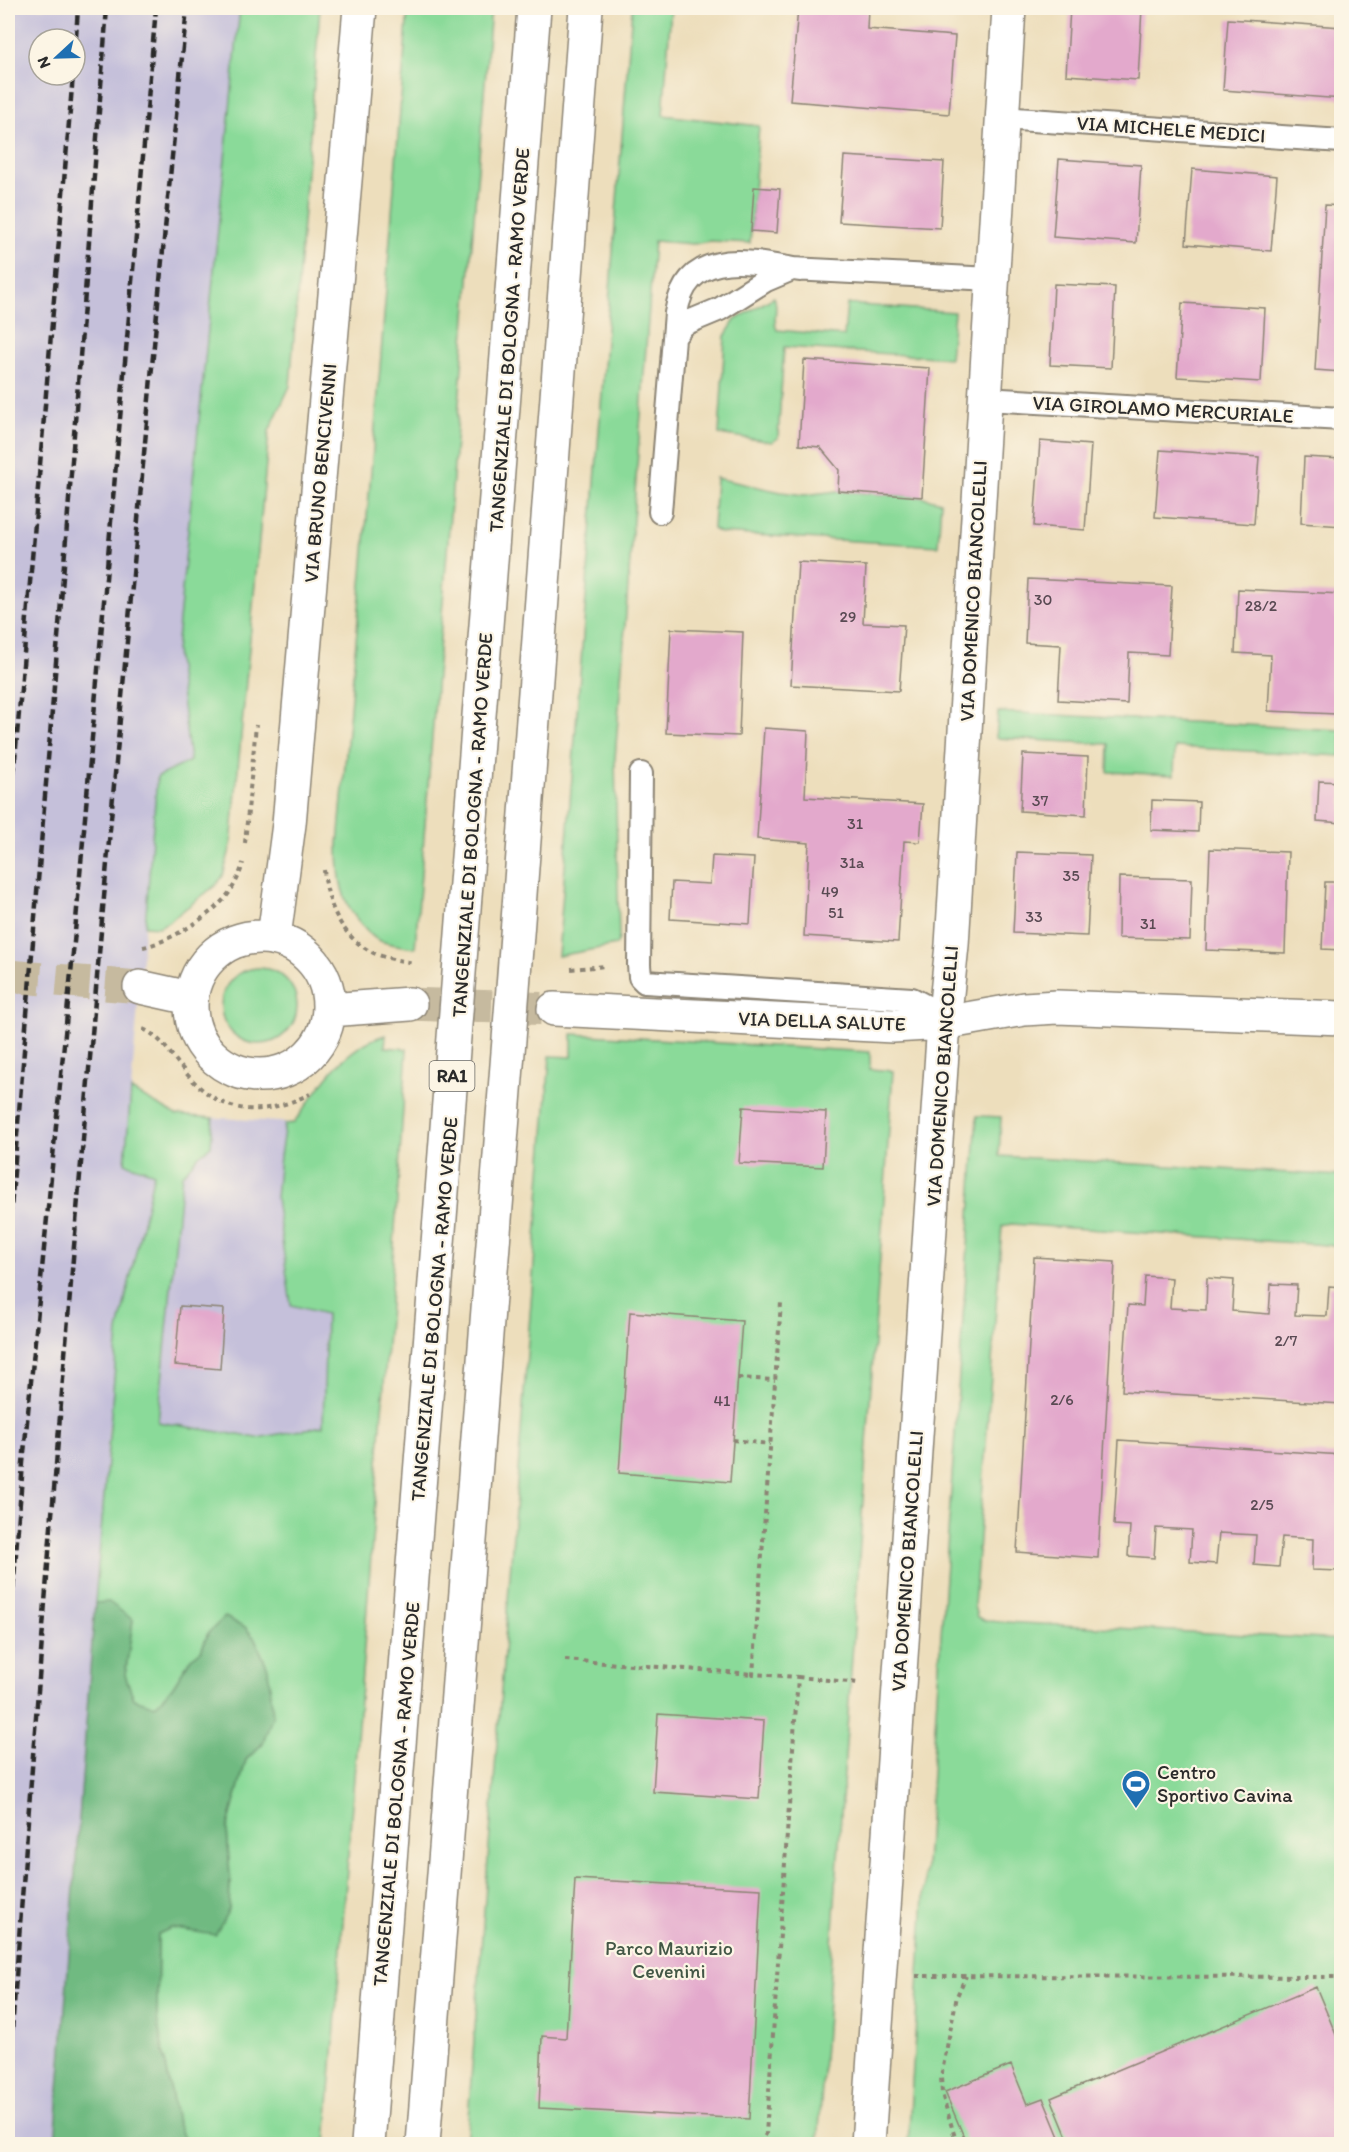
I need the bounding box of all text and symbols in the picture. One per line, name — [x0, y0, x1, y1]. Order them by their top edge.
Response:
north arrow — [27, 27, 87, 87]
text: N — [33, 54, 54, 71]
street label: VIA MICHELE MEDICI — [1076, 110, 1266, 148]
street label: TANGENZIALE DI BOLOGNA - RAMO VERDE — [484, 147, 534, 533]
street label: VIA BRUNO BENCIVENNI — [298, 362, 342, 584]
street label: VIA GIROLAMO MERCURIALE — [1032, 390, 1294, 428]
street label: VIA DOMENICO BIANCOLELLI — [954, 460, 992, 722]
house number: 30 — [1034, 590, 1052, 609]
house number: 28/2 — [1245, 596, 1278, 615]
house number: 29 — [840, 607, 856, 626]
street label: TANGENZIALE DI BOLOGNA - RAMO VERDE — [447, 632, 497, 1018]
house number: 37 — [1032, 791, 1048, 810]
house number: 31 — [847, 814, 864, 833]
house number: 31a — [840, 853, 865, 872]
house number: 35 — [1062, 866, 1080, 885]
house number: 49 — [821, 882, 839, 901]
house number: 51 — [828, 903, 844, 922]
house number: 33 — [1025, 907, 1043, 926]
house number: 31 — [1140, 914, 1157, 933]
street label: VIA DOMENICO BIANCOLELLI — [921, 945, 963, 1207]
street label: VIA DELLA SALUTE — [738, 1006, 906, 1036]
road number: RA1 — [430, 1061, 474, 1091]
street label: TANGENZIALE DI BOLOGNA - RAMO VERDE — [405, 1116, 463, 1502]
house number: 2/7 — [1274, 1331, 1298, 1350]
house number: 2/6 — [1050, 1390, 1074, 1409]
house number: 41 — [713, 1391, 731, 1410]
street label: VIA DOMENICO BIANCOLELLI — [886, 1430, 928, 1692]
house number: 2/5 — [1250, 1495, 1274, 1514]
street label: TANGENZIALE DI BOLOGNA - RAMO VERDE — [367, 1601, 425, 1987]
place label: Centro Sportivo Cavina — [1157, 1760, 1293, 1807]
sports icon: Centro Sportivo Cavina — [1120, 1768, 1152, 1810]
park label: Parco Maurizio Cevenini — [605, 1936, 733, 1983]

